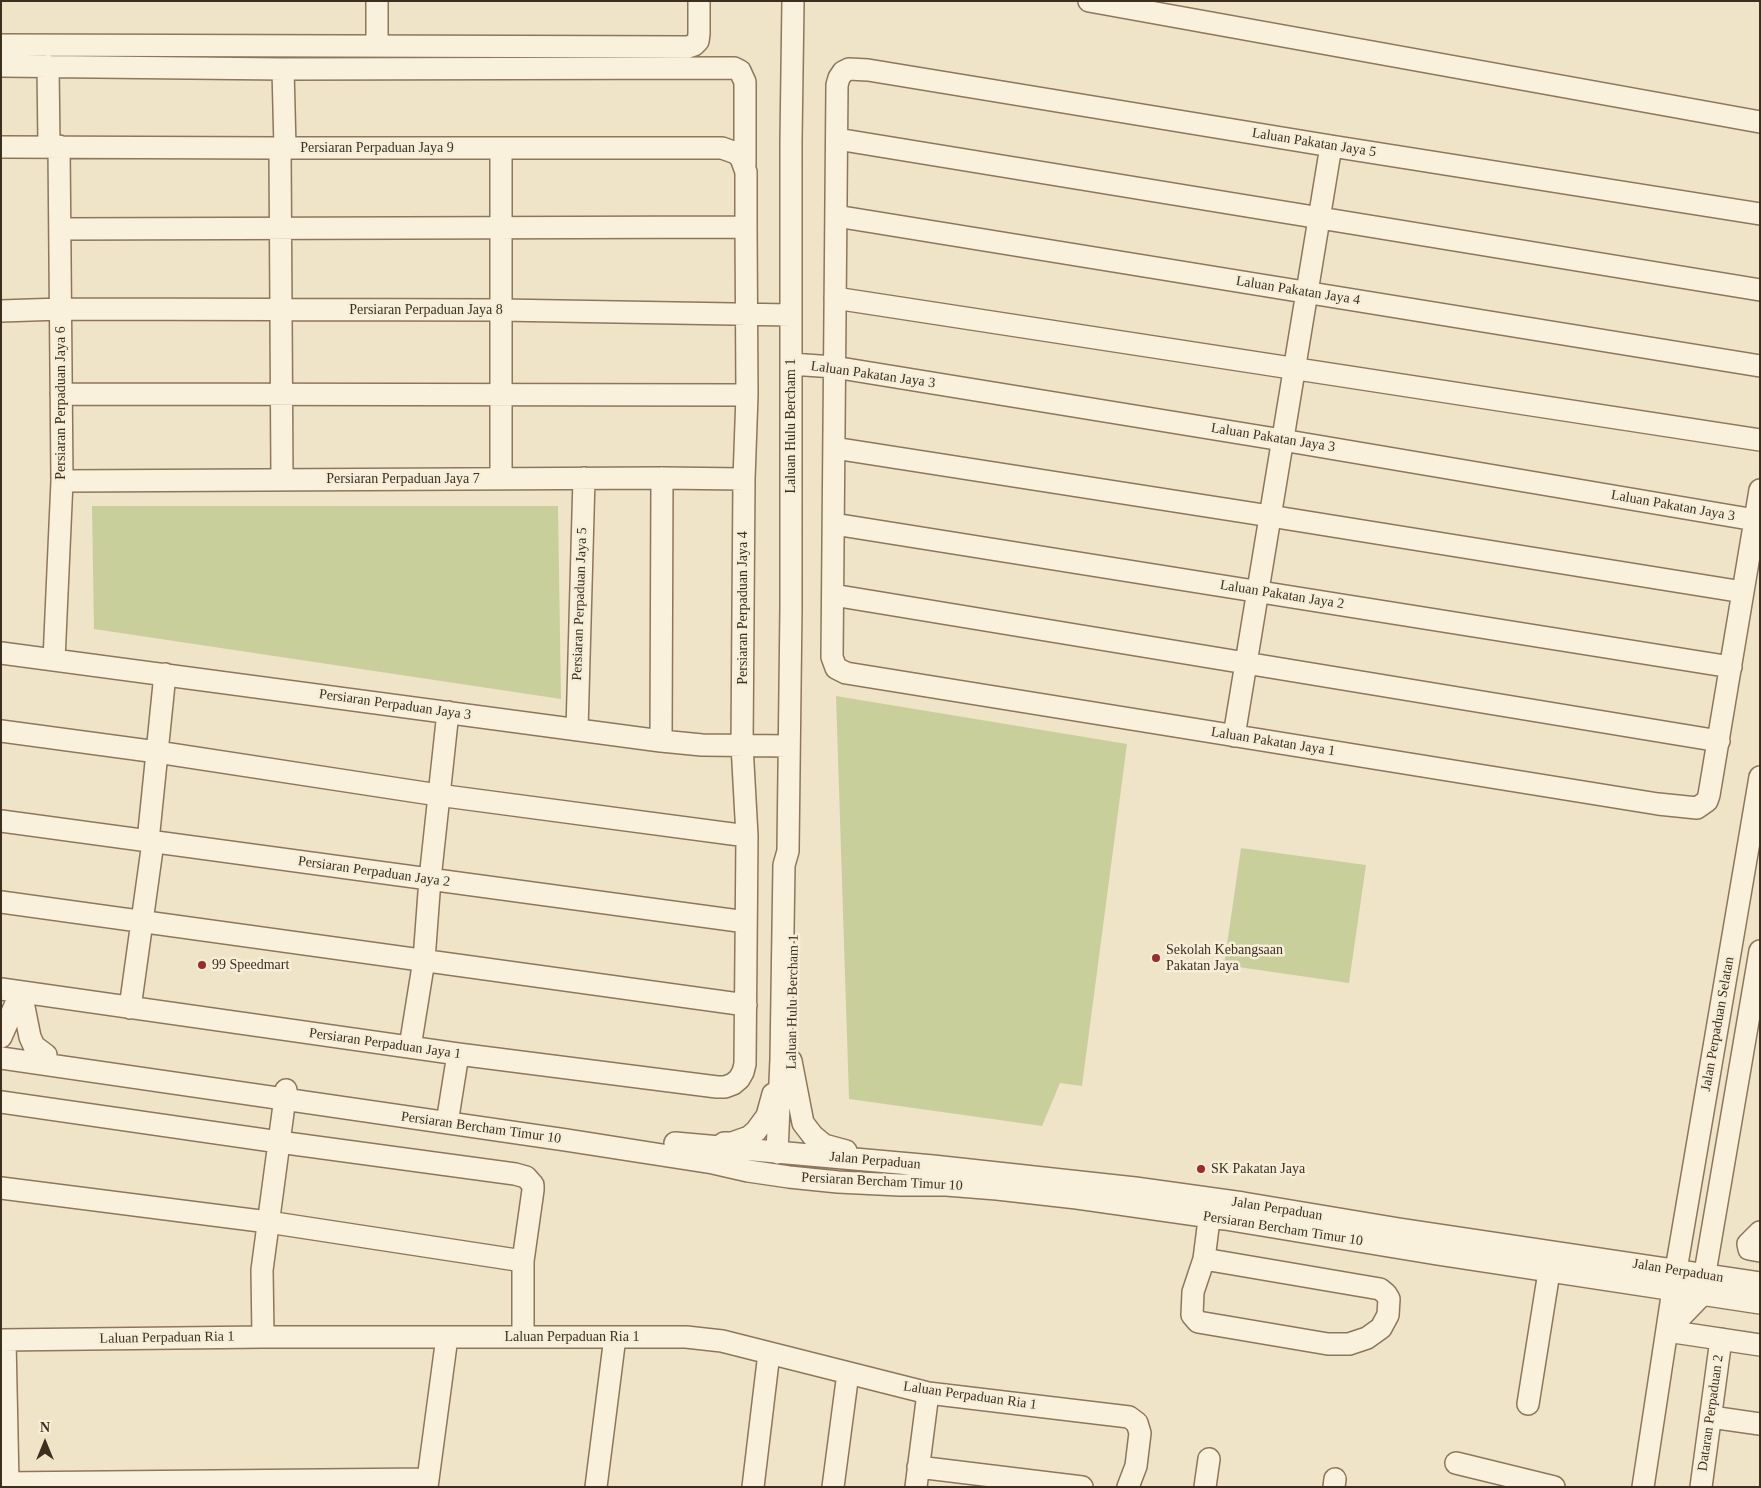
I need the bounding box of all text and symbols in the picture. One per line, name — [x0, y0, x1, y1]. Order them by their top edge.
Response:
street label: Laluan Pakatan Jaya 5 — [1251, 125, 1377, 161]
street label: Persiaran Perpaduan Jaya 9 — [300, 140, 454, 156]
street label: Laluan Pakatan Jaya 4 — [1235, 273, 1361, 309]
street label: Persiaran Perpaduan Jaya 8 — [349, 302, 503, 318]
street label: Persiaran Perpaduan Jaya 6 — [53, 326, 69, 480]
street label: Laluan Pakatan Jaya 3 — [810, 358, 936, 392]
street label: Laluan Hulu Bercham 1 — [783, 359, 799, 493]
street label: Laluan Pakatan Jaya 3 — [1210, 420, 1336, 456]
street label: Persiaran Perpaduan Jaya 7 — [326, 471, 480, 487]
street label: Laluan Pakatan Jaya 3 — [1610, 487, 1736, 525]
street label: Persiaran Perpaduan Jaya 5 — [569, 527, 591, 681]
street label: Persiaran Perpaduan Jaya 4 — [735, 531, 751, 685]
street label: Laluan Pakatan Jaya 2 — [1219, 577, 1345, 613]
street label: Persiaran Perpaduan Jaya 3 — [318, 686, 472, 724]
street label: Laluan Pakatan Jaya 1 — [1210, 724, 1336, 760]
street label: Persiaran Perpaduan Jaya 2 — [297, 853, 451, 891]
street label: Laluan Hulu Bercham 1 — [783, 934, 803, 1070]
place label: Sekolah Kebangsaan Pakatan Jaya — [1166, 942, 1283, 974]
marker: Sekolah Kebangsaan Pakatan Jaya — [1150, 952, 1162, 964]
street label: Jalan Perpaduan Selatan — [1698, 956, 1738, 1092]
place label: 99 Speedmart — [212, 957, 289, 973]
marker: 99 Speedmart — [196, 959, 208, 971]
street label: Persiaran Perpaduan Jaya 1 — [308, 1025, 462, 1063]
street label: Persiaran Bercham Timur 10 — [400, 1108, 562, 1148]
street label: Jalan Perpaduan — [829, 1149, 921, 1173]
place label: SK Pakatan Jaya — [1211, 1161, 1305, 1177]
marker: SK Pakatan Jaya — [1195, 1163, 1207, 1175]
street label: Persiaran Bercham Timur 10 — [801, 1169, 963, 1195]
street label: Jalan Perpaduan — [1231, 1194, 1323, 1224]
street label: Persiaran Bercham Timur 10 — [1202, 1208, 1364, 1250]
street label: Jalan Perpaduan — [1632, 1256, 1724, 1286]
street label: Laluan Perpaduan Ria 1 — [99, 1328, 235, 1348]
street label: Laluan Perpaduan Ria 1 — [505, 1329, 639, 1345]
street label: Dataran Perpaduan 2 — [1695, 1354, 1727, 1472]
street label: Laluan Perpaduan Ria 1 — [902, 1378, 1038, 1414]
north arrow — [20, 1418, 70, 1468]
text: N — [40, 1420, 50, 1435]

